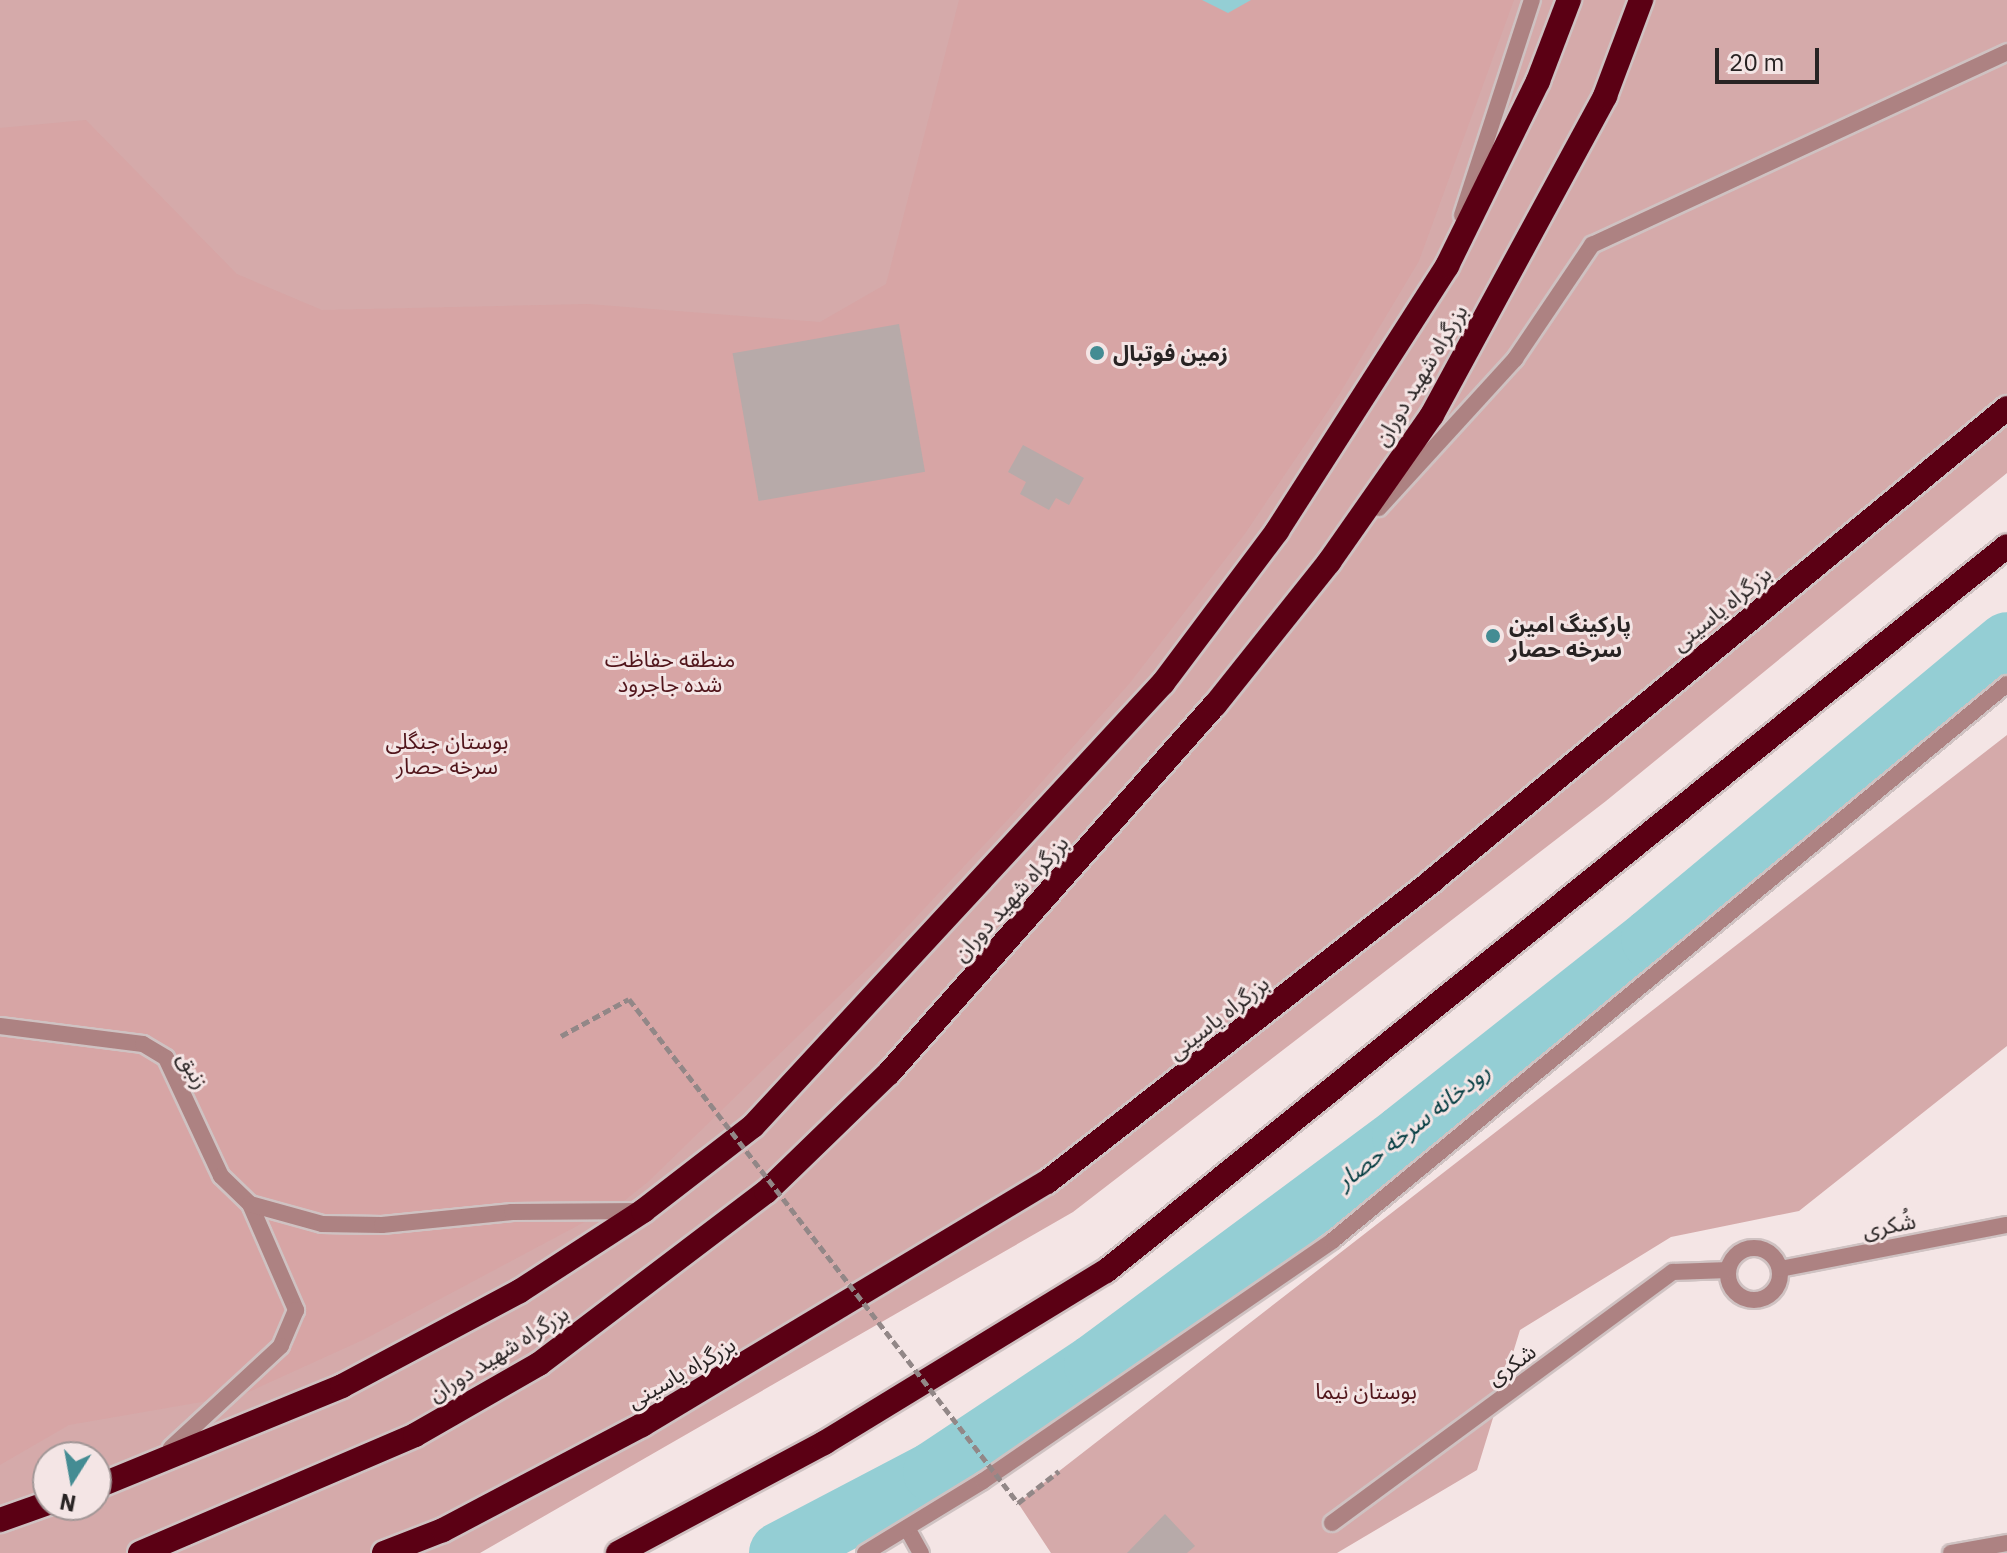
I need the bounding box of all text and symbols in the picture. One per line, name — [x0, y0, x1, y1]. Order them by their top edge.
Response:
scale bar — [1719, 32, 1823, 82]
text: 20 m — [1729, 46, 1784, 78]
street label: بزرگراه شهید دوران — [1367, 300, 1473, 450]
place label: زمین فوتبال — [1113, 340, 1228, 366]
marker: زمین فوتبال — [1088, 344, 1106, 362]
street label: بزرگراه یاسینی — [1666, 560, 1776, 656]
place label: پارکینگ امین سرخه حصار — [1509, 610, 1631, 662]
marker: پارکینگ امین سرخه حصار — [1484, 627, 1502, 645]
park label: منطقه حفاظت شده جاجرود — [605, 645, 735, 696]
park label: بوستان جنگلی سرخه حصار — [386, 727, 508, 778]
street label: بزرگراه شهید دوران — [947, 830, 1073, 966]
street label: بزرگراه یاسینی — [1162, 969, 1274, 1065]
street label: زنبق — [173, 1047, 215, 1093]
water label: رودخانه سرخه حصار — [1330, 1057, 1496, 1195]
street label: شُکری — [1860, 1207, 1918, 1243]
street label: بزرگراه شهید دوران — [423, 1299, 573, 1407]
street label: بزرگراه یاسینی — [622, 1330, 740, 1414]
street label: شکری — [1481, 1337, 1541, 1391]
park label: بوستان نیما — [1315, 1378, 1417, 1404]
north arrow — [32, 1441, 112, 1521]
text: N — [57, 1487, 78, 1519]

